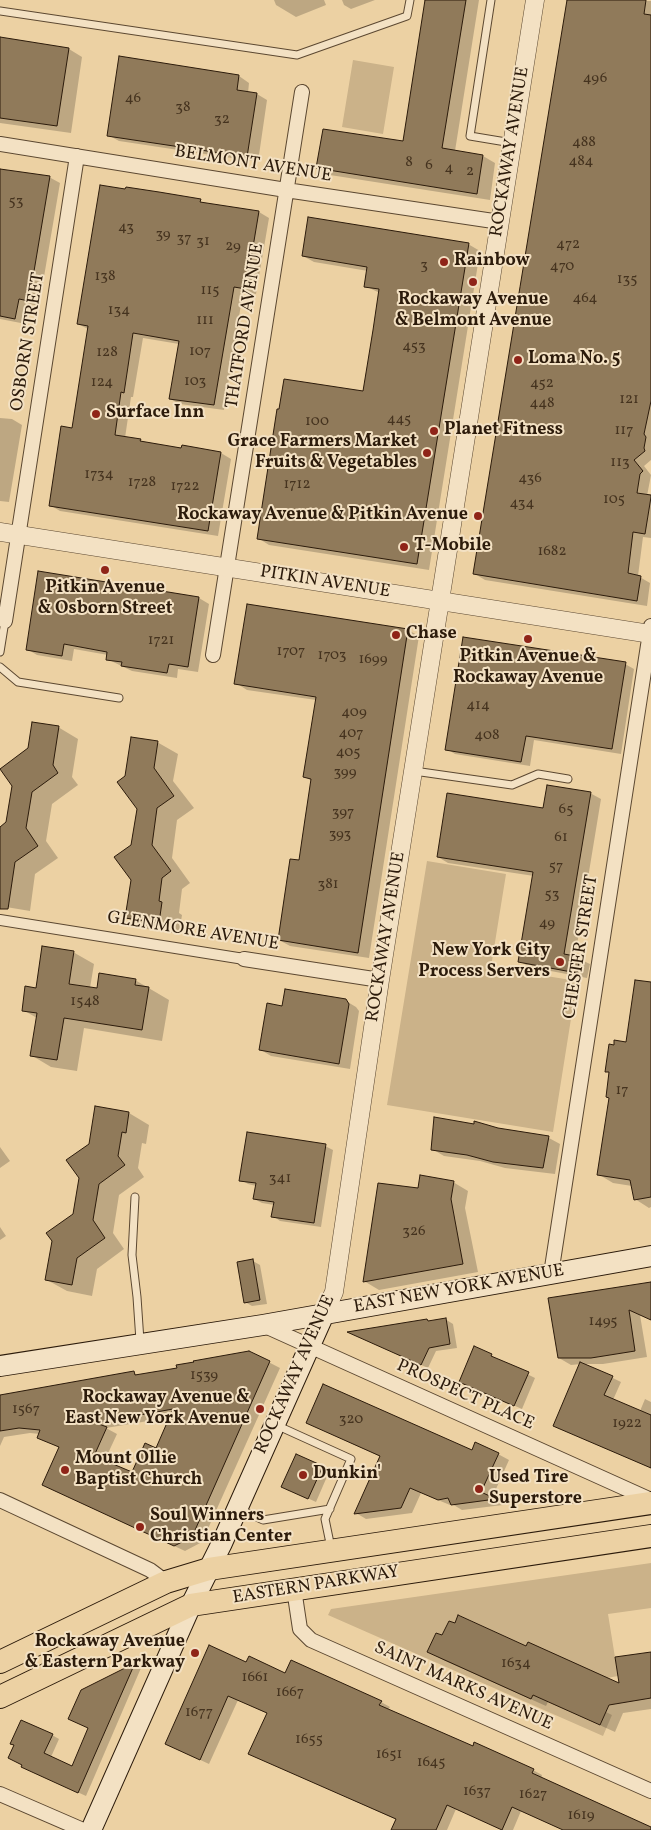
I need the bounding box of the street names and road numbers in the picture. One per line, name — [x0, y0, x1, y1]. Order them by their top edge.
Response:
street label: ROCKAWAY AVENUE — [487, 65, 535, 239]
street label: BELMONT AVENUE — [173, 142, 333, 188]
street label: THATFORD AVENUE — [222, 242, 270, 410]
street label: OSBORN STREET — [7, 271, 51, 413]
street label: PITKIN AVENUE — [258, 562, 392, 604]
street label: ROCKAWAY AVENUE — [363, 850, 411, 1024]
street label: CHESTER STREET — [560, 873, 604, 1021]
street label: GLENMORE AVENUE — [106, 908, 280, 956]
street label: EAST NEW YORK AVENUE — [352, 1261, 566, 1319]
street label: ROCKAWAY AVENUE — [251, 1292, 341, 1458]
street label: PROSPECT PLACE — [393, 1356, 537, 1436]
street label: EASTERN PARKWAY — [231, 1562, 401, 1610]
street label: SAINT MARKS AVENUE — [370, 1638, 556, 1736]

